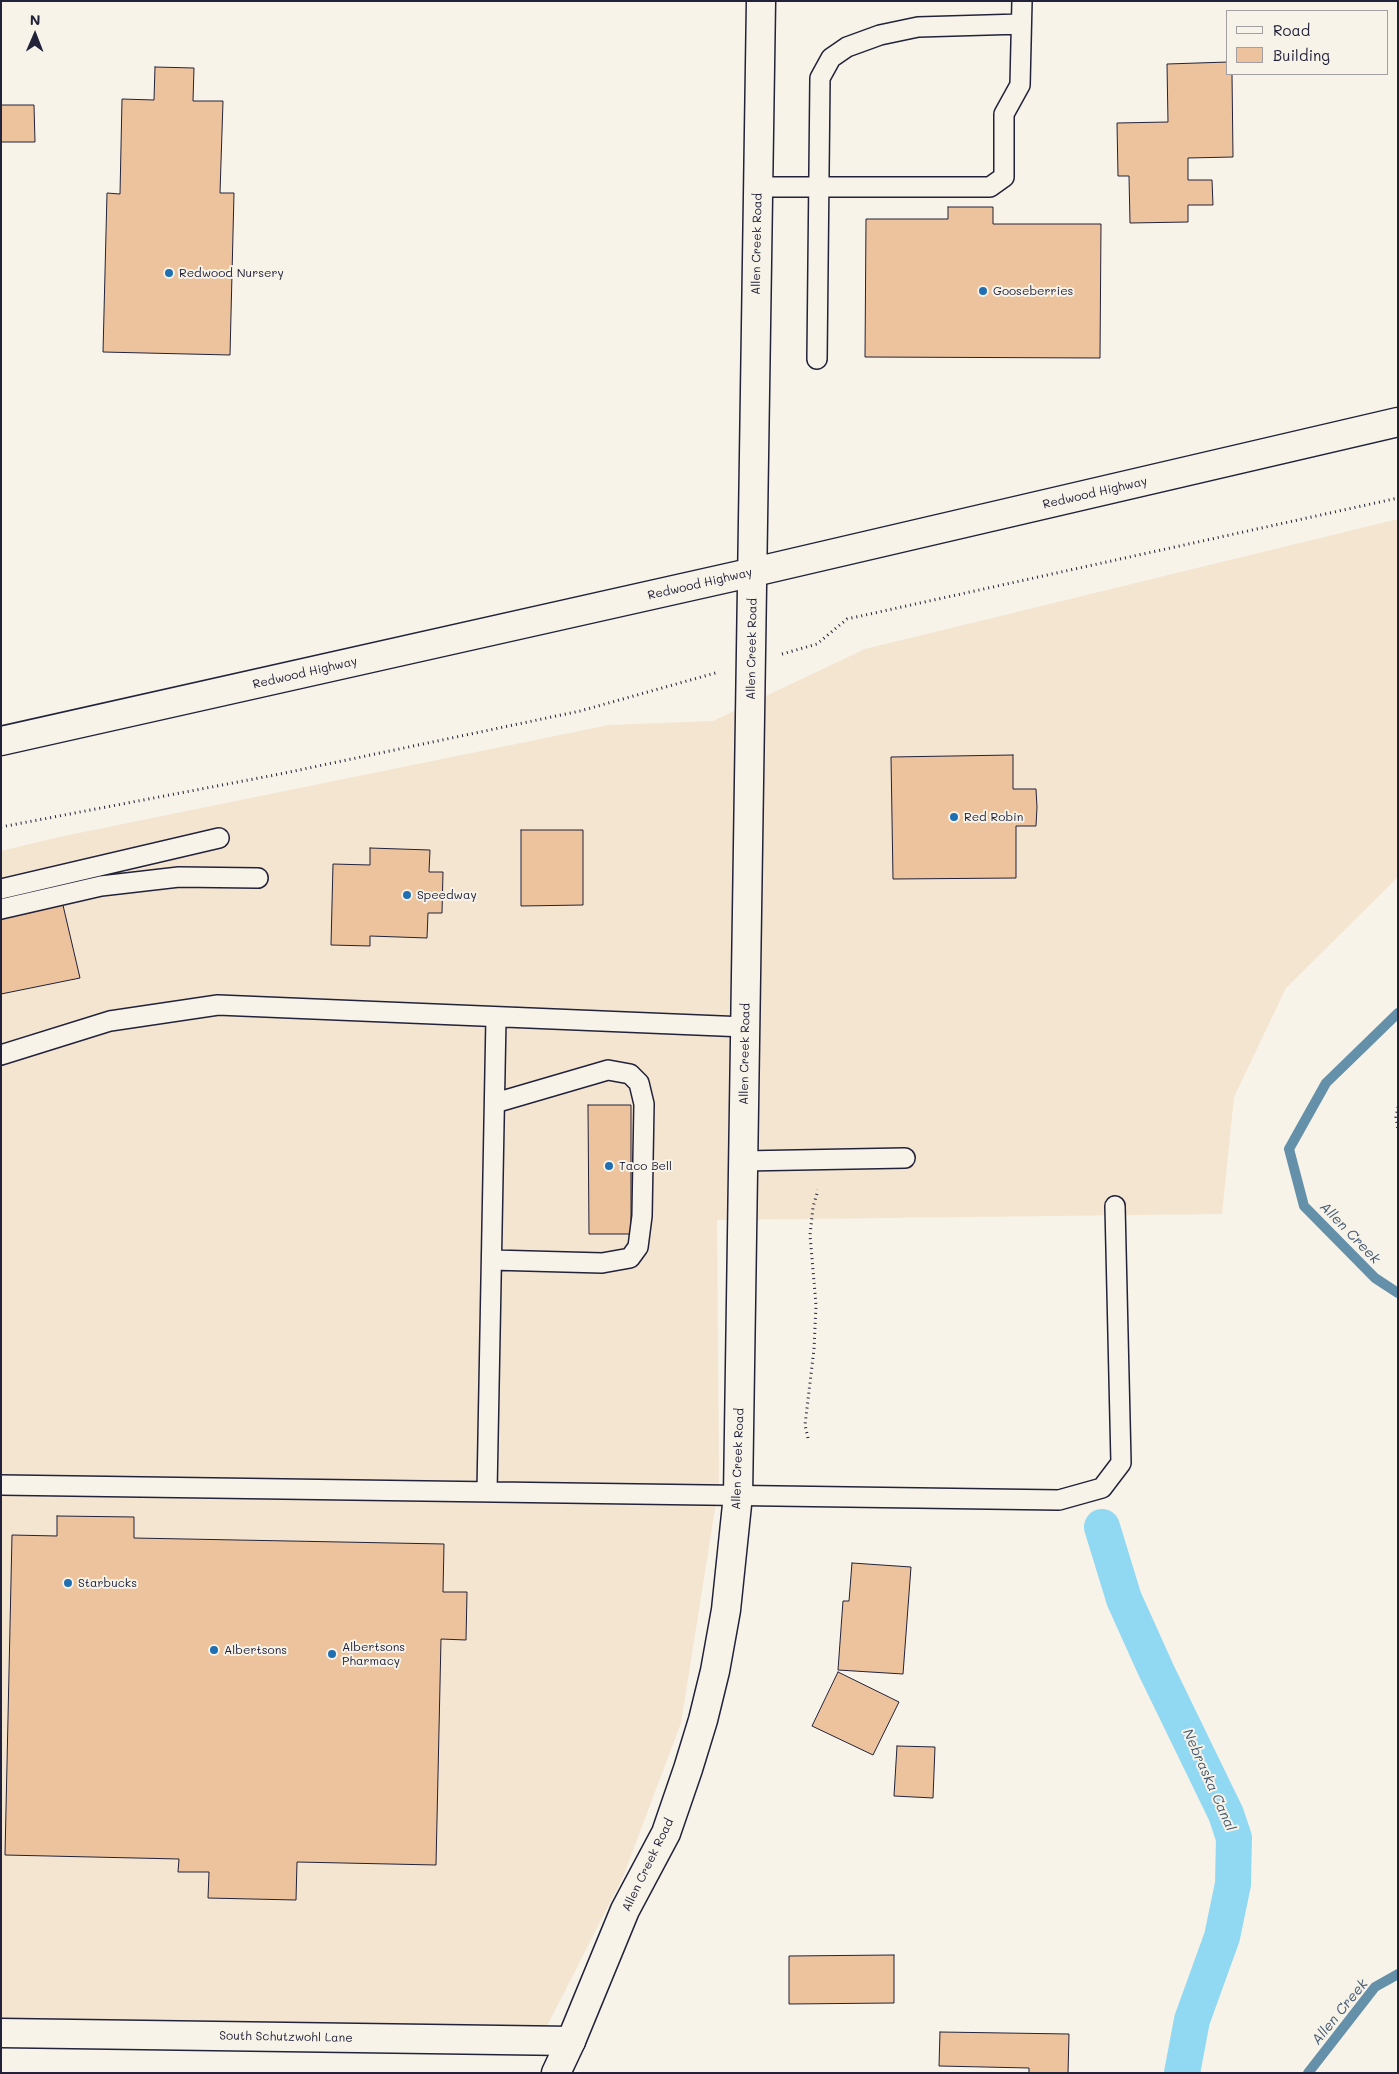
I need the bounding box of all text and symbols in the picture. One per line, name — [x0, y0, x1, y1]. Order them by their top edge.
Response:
north arrow — [10, 10, 60, 60]
text: N — [30, 10, 41, 29]
legend — [1226, 10, 1389, 75]
text: Road — [1273, 20, 1310, 40]
text: Building — [1273, 45, 1330, 65]
street label: Allen Creek Road — [749, 193, 765, 295]
place label: Redwood Nursery — [179, 266, 284, 280]
marker: Redwood Nursery — [163, 267, 175, 279]
place label: Gooseberries — [993, 284, 1073, 298]
marker: Gooseberries — [977, 285, 989, 297]
street label: Redwood Highway — [1041, 474, 1149, 512]
street label: Redwood Highway — [646, 565, 754, 603]
street label: Allen Creek Road — [744, 598, 760, 700]
street label: Redwood Highway — [251, 654, 359, 692]
place label: Red Robin — [964, 810, 1023, 824]
marker: Red Robin — [948, 811, 960, 823]
place label: Speedway — [417, 888, 477, 902]
marker: Speedway — [401, 889, 413, 901]
street label: Allen Creek Road — [737, 1003, 753, 1105]
place label: Taco Bell — [619, 1159, 672, 1173]
marker: Taco Bell — [603, 1160, 615, 1172]
water label: Allen Creek — [1316, 1199, 1384, 1267]
street label: Allen Creek Road — [729, 1408, 747, 1510]
place label: Starbucks — [78, 1576, 137, 1590]
marker: Starbucks — [62, 1577, 74, 1589]
place label: Albertsons Pharmacy — [342, 1640, 405, 1668]
place label: Albertsons — [224, 1643, 287, 1657]
marker: Albertsons — [208, 1644, 220, 1656]
marker: Albertsons Pharmacy — [326, 1648, 338, 1660]
water label: Nebraska Canal — [1179, 1726, 1239, 1834]
street label: Allen Creek Road — [619, 1816, 677, 1914]
water label: Allen Creek — [1308, 1976, 1372, 2048]
street label: South Schutzwohl Lane — [219, 2029, 353, 2045]

